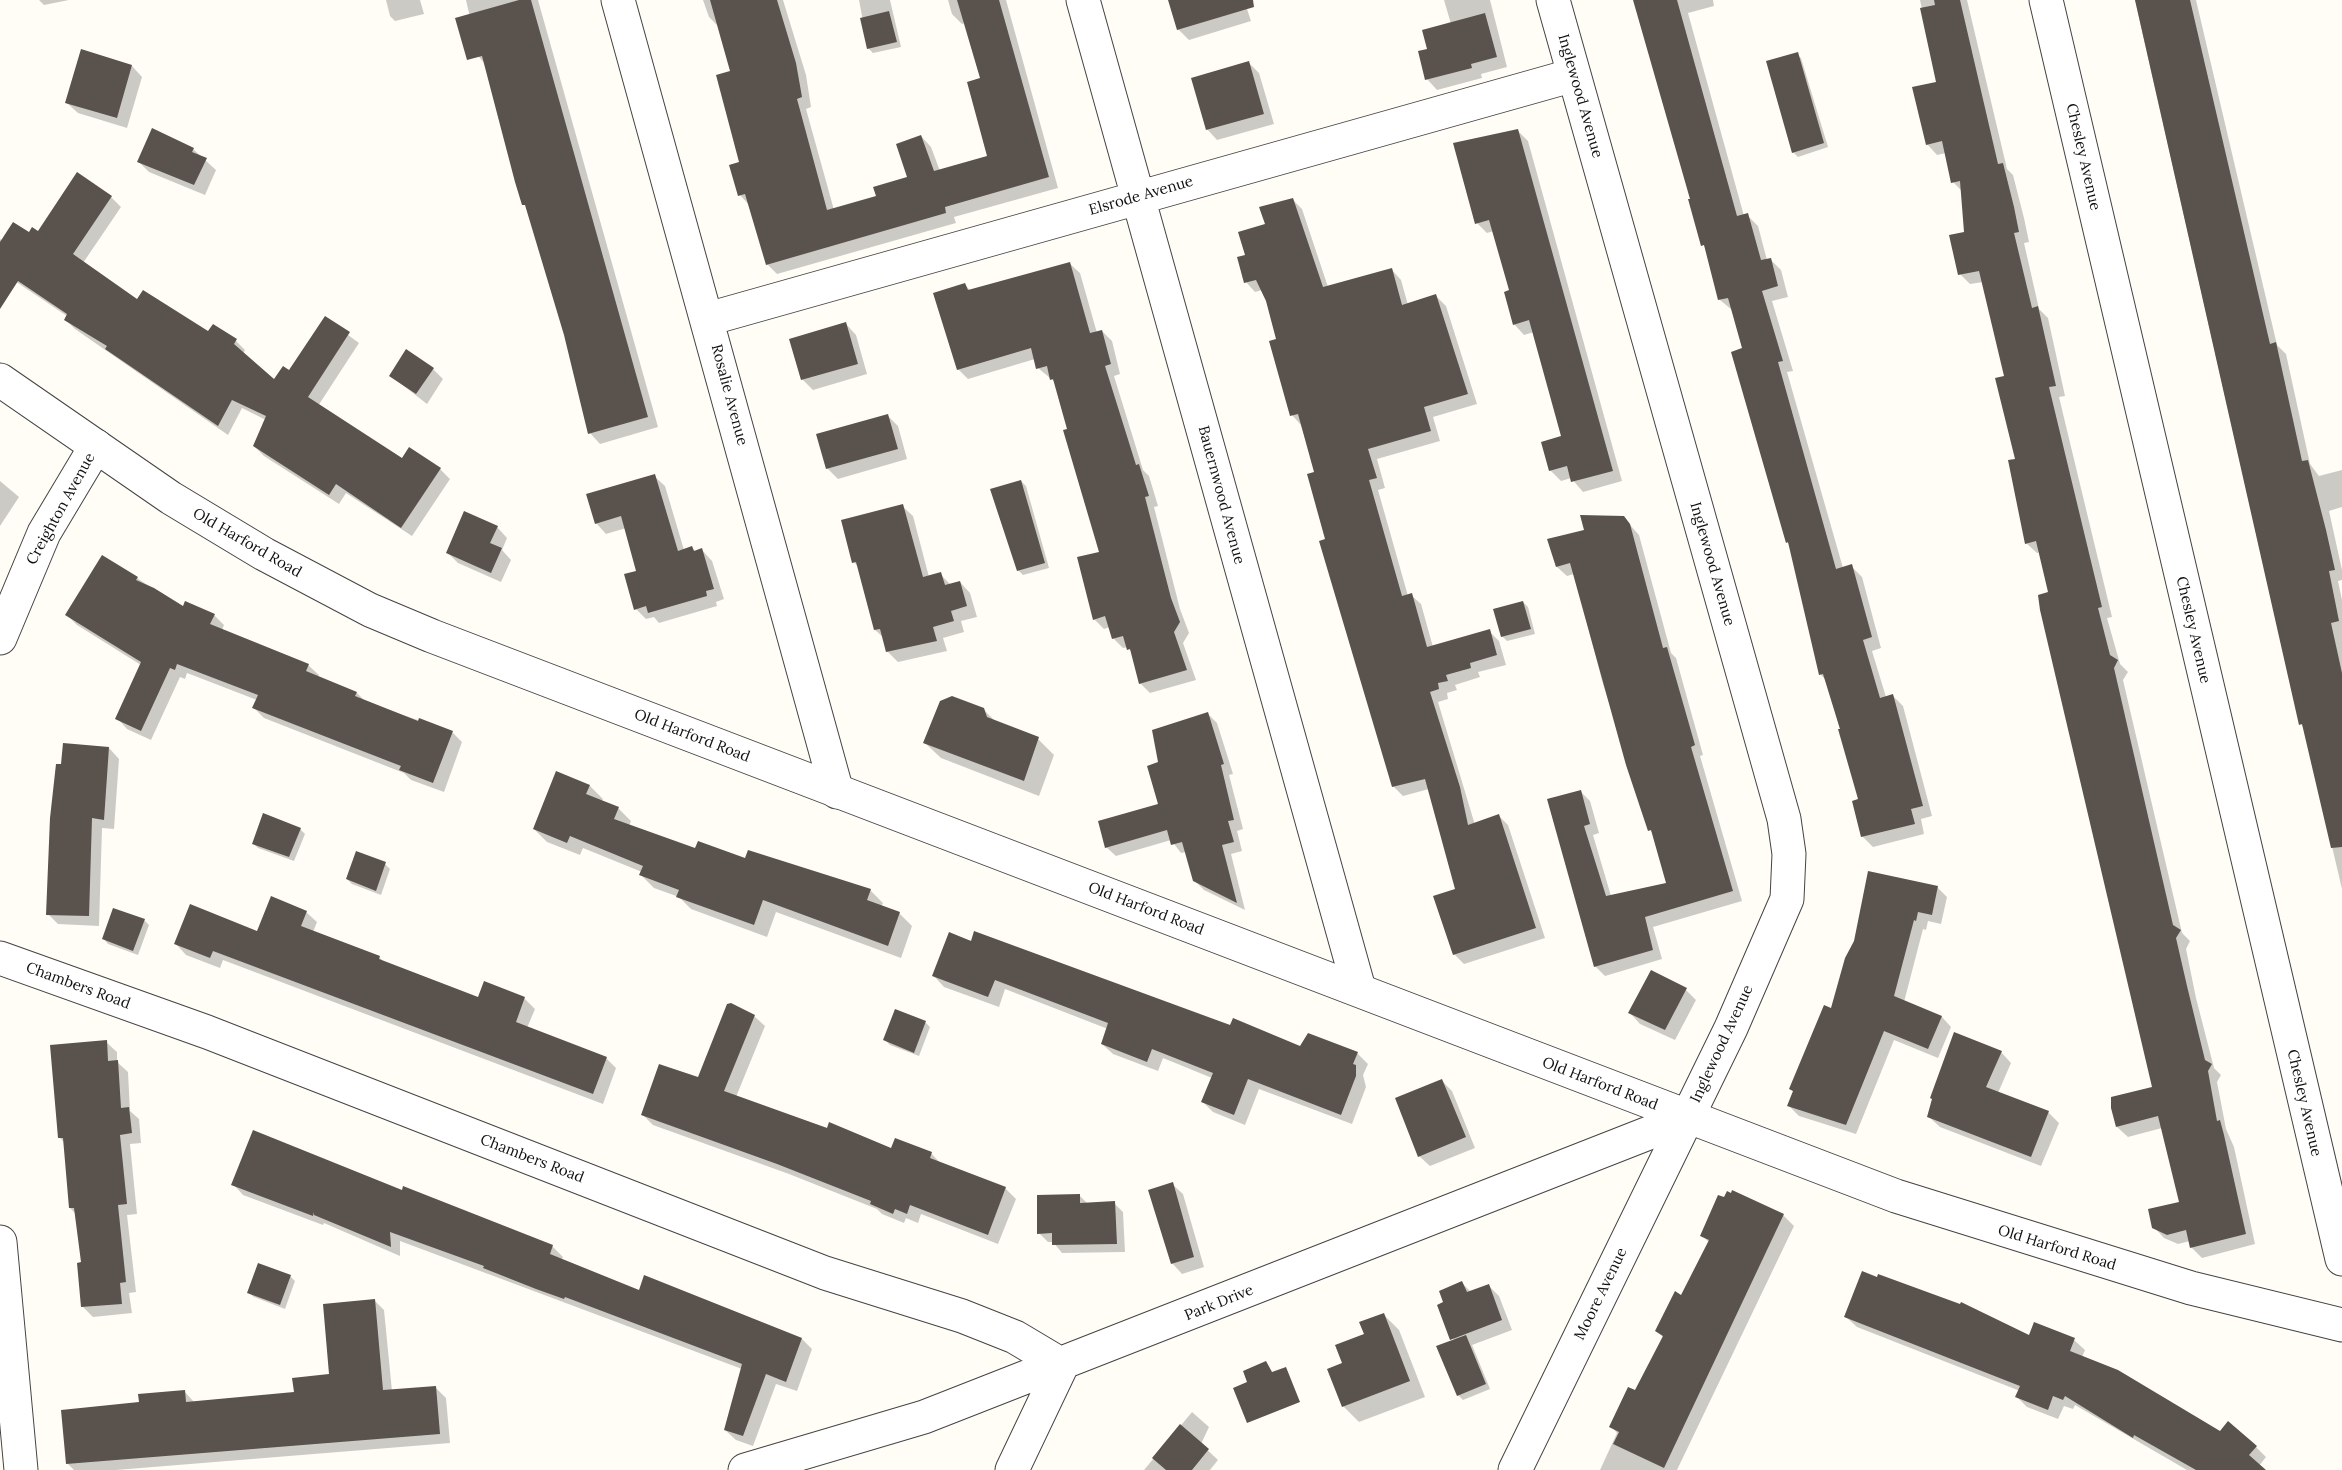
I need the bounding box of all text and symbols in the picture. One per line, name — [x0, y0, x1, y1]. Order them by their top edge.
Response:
street label: Inglewood Avenue — [1554, 32, 1606, 160]
street label: Chesley Avenue — [2062, 102, 2104, 212]
street label: Elsrode Avenue — [1087, 173, 1195, 219]
street label: Rosalie Avenue — [707, 342, 751, 448]
street label: Bauernwood Avenue — [1194, 424, 1248, 566]
street label: Creighton Avenue — [23, 450, 99, 568]
street label: Inglewood Avenue — [1686, 500, 1738, 628]
street label: Old Harford Road — [189, 505, 305, 581]
street label: Chesley Avenue — [2172, 575, 2214, 685]
street label: Old Harford Road — [632, 706, 752, 766]
street label: Old Harford Road — [1086, 879, 1206, 939]
street label: Chambers Road — [23, 959, 133, 1013]
street label: Inglewood Avenue — [1687, 982, 1757, 1106]
street label: Chesley Avenue — [2283, 1048, 2325, 1158]
street label: Old Harford Road — [1540, 1054, 1660, 1114]
street label: Chambers Road — [478, 1131, 586, 1187]
street label: Old Harford Road — [1996, 1221, 2118, 1275]
street label: Moore Avenue — [1571, 1245, 1631, 1343]
street label: Park Drive — [1182, 1281, 1256, 1325]

